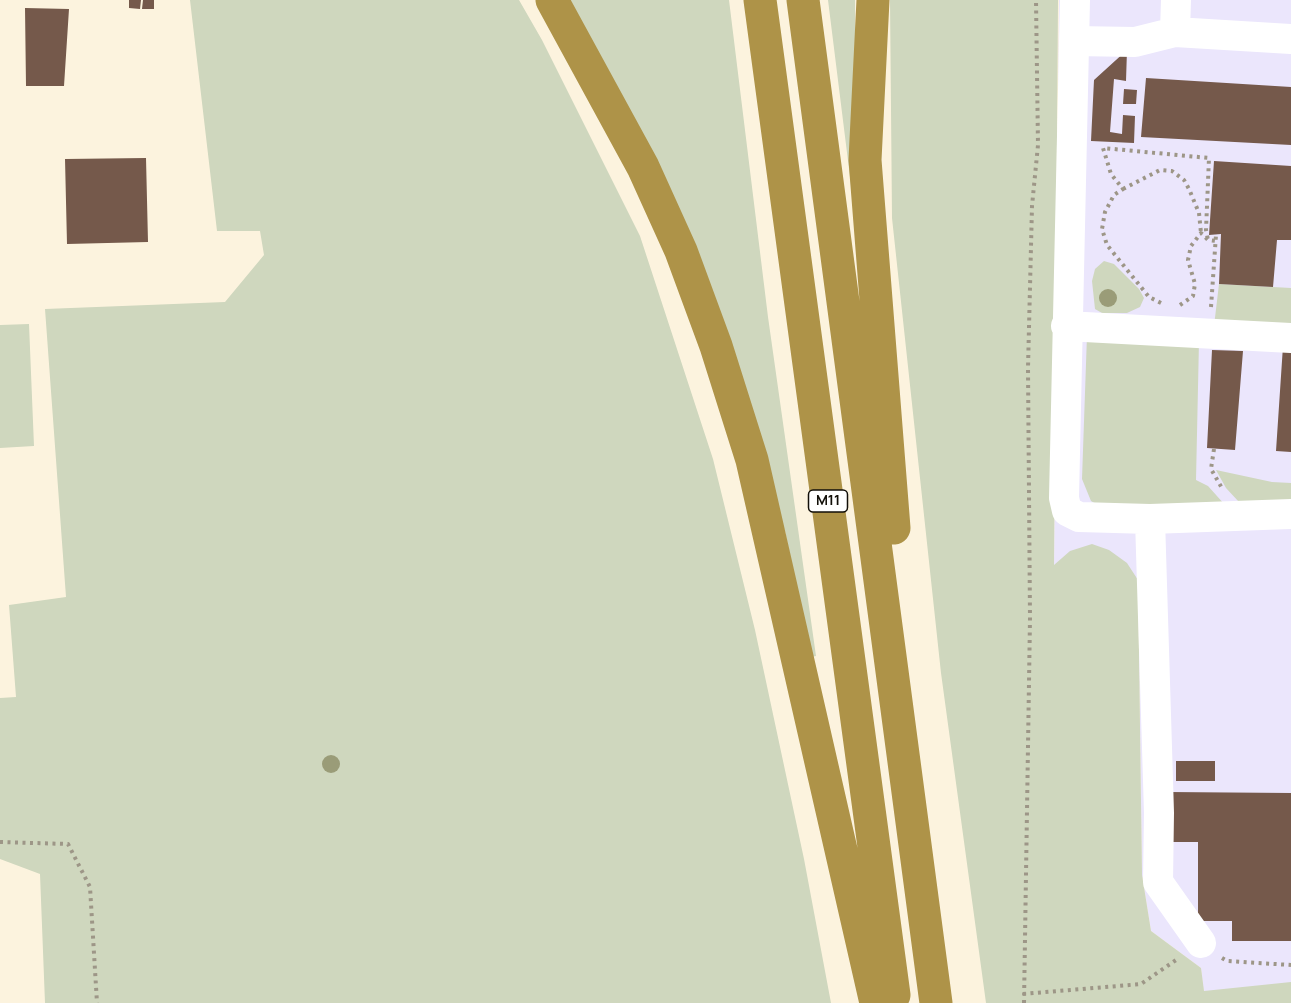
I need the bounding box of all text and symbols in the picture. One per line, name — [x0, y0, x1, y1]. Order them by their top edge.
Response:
road number: M11 — [808, 490, 848, 512]

